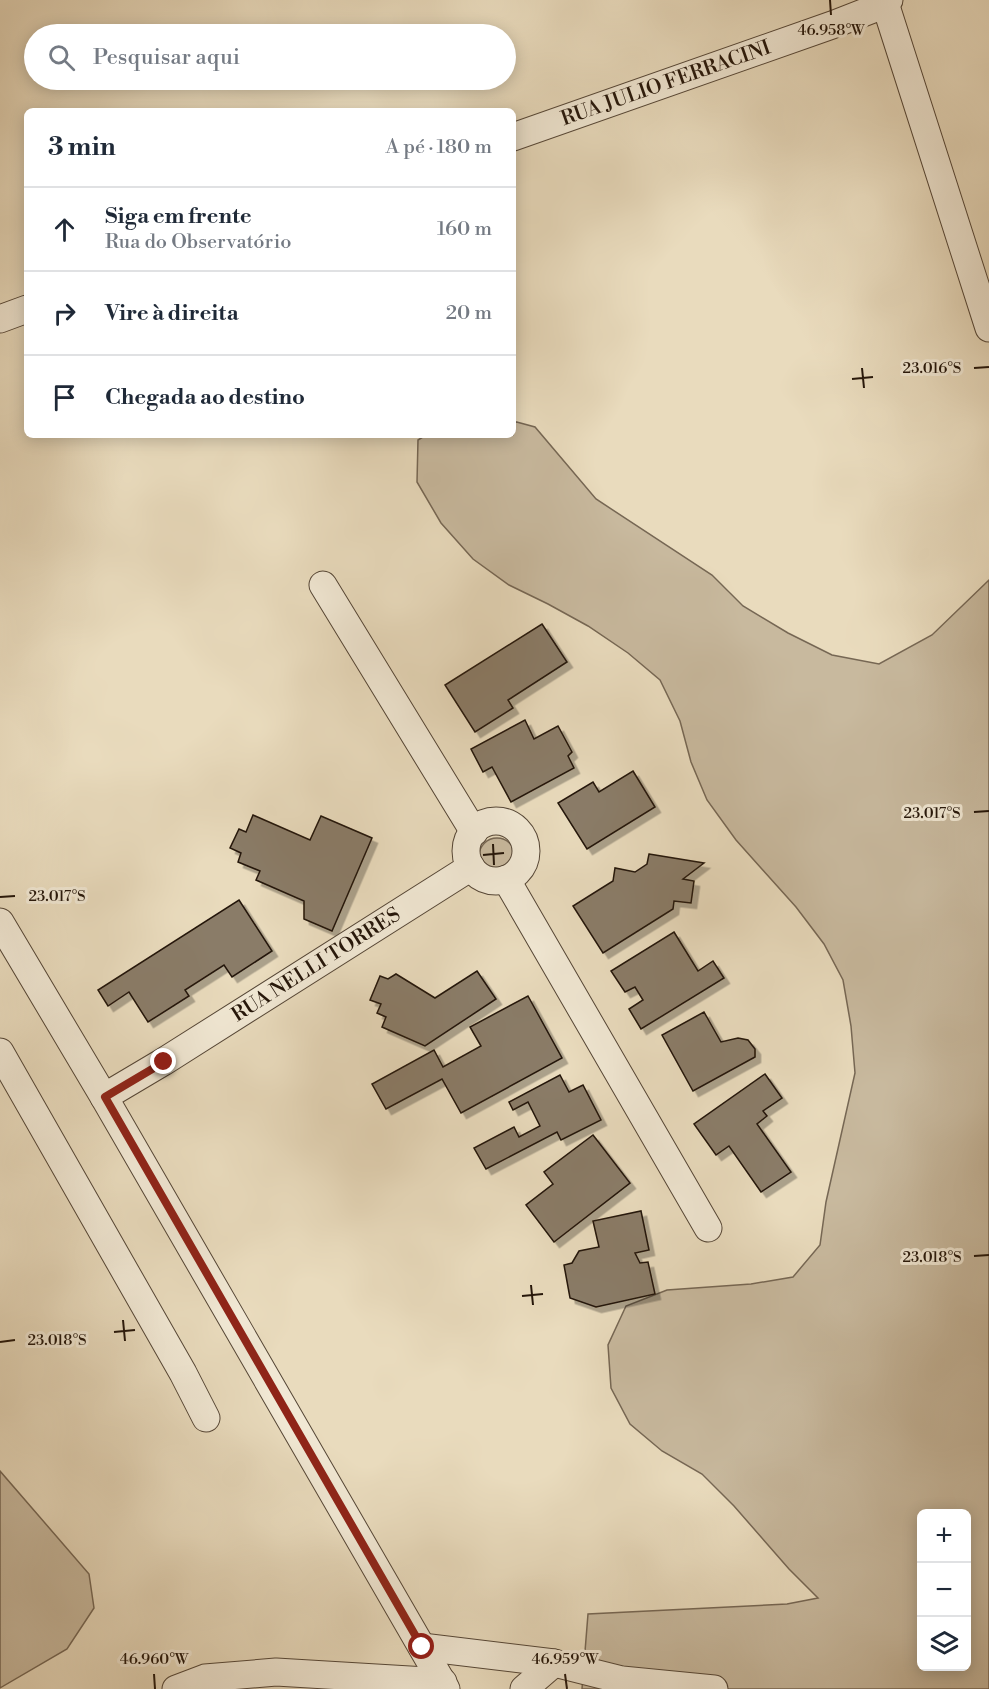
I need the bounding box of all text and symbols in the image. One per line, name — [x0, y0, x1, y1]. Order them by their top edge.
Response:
text: 46.958°W — [797, 21, 865, 40]
search box — [24, 24, 516, 90]
street label: RUA JULIO FERRACINI — [558, 35, 774, 132]
icon: search — [45, 41, 78, 74]
text: Pesquisar aqui — [93, 44, 240, 71]
text: 3 min — [48, 131, 116, 163]
text: A pé · 180 m — [386, 135, 492, 160]
text: Siga em frente — [105, 203, 252, 230]
icon: ahead — [48, 213, 81, 246]
text: 160 m — [437, 217, 492, 242]
text: Rua do Observatório — [105, 230, 291, 255]
icon: right — [48, 297, 81, 330]
text: Vire à direita — [105, 300, 239, 327]
text: 20 m — [446, 301, 492, 326]
text: 23.016°S — [903, 359, 961, 378]
icon: arrive — [48, 381, 81, 414]
text: Chegada ao destino — [105, 384, 305, 411]
text: 23.017°S — [904, 804, 961, 823]
text: 23.017°S — [29, 887, 86, 906]
street label: RUA NELLI TORRES — [227, 902, 405, 1028]
route end — [150, 1048, 176, 1074]
text: 23.018°S — [902, 1248, 962, 1267]
text: 23.018°S — [27, 1331, 87, 1350]
map controls — [917, 1509, 971, 1671]
button: + — [917, 1509, 971, 1563]
button: − — [917, 1563, 971, 1617]
button: layers — [917, 1617, 971, 1671]
route start — [408, 1633, 434, 1659]
text: 46.960°W — [120, 1650, 189, 1669]
text: 46.959°W — [532, 1650, 599, 1669]

